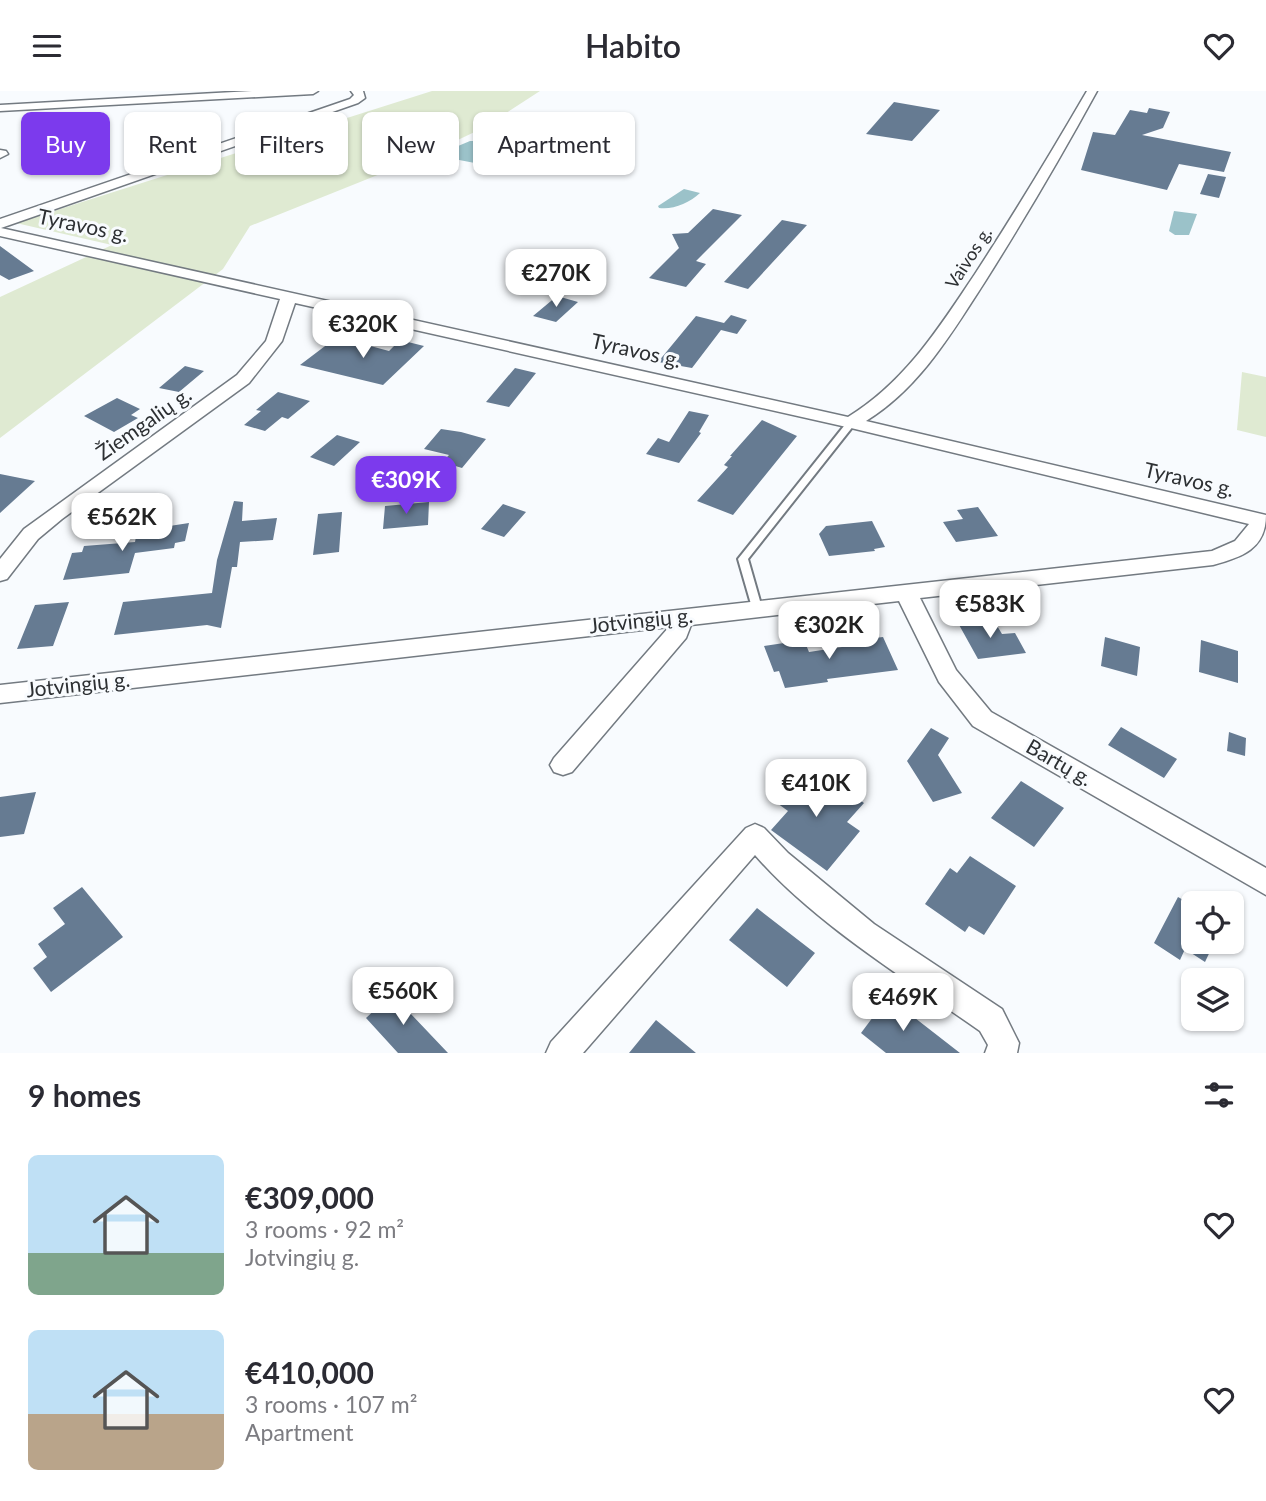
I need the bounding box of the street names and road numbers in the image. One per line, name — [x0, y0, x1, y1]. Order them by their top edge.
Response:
street label: Tyravos g. — [36, 203, 131, 246]
street label: Vaivos g. — [940, 222, 996, 293]
street label: Tyravos g. — [589, 327, 684, 372]
street label: Žiemgalių g. — [91, 381, 195, 465]
street label: Tyravos g. — [1142, 456, 1237, 501]
street label: Jotvingių g. — [588, 602, 694, 637]
street label: Jotvingių g. — [25, 666, 131, 701]
street label: Bartų g. — [1022, 733, 1097, 791]

